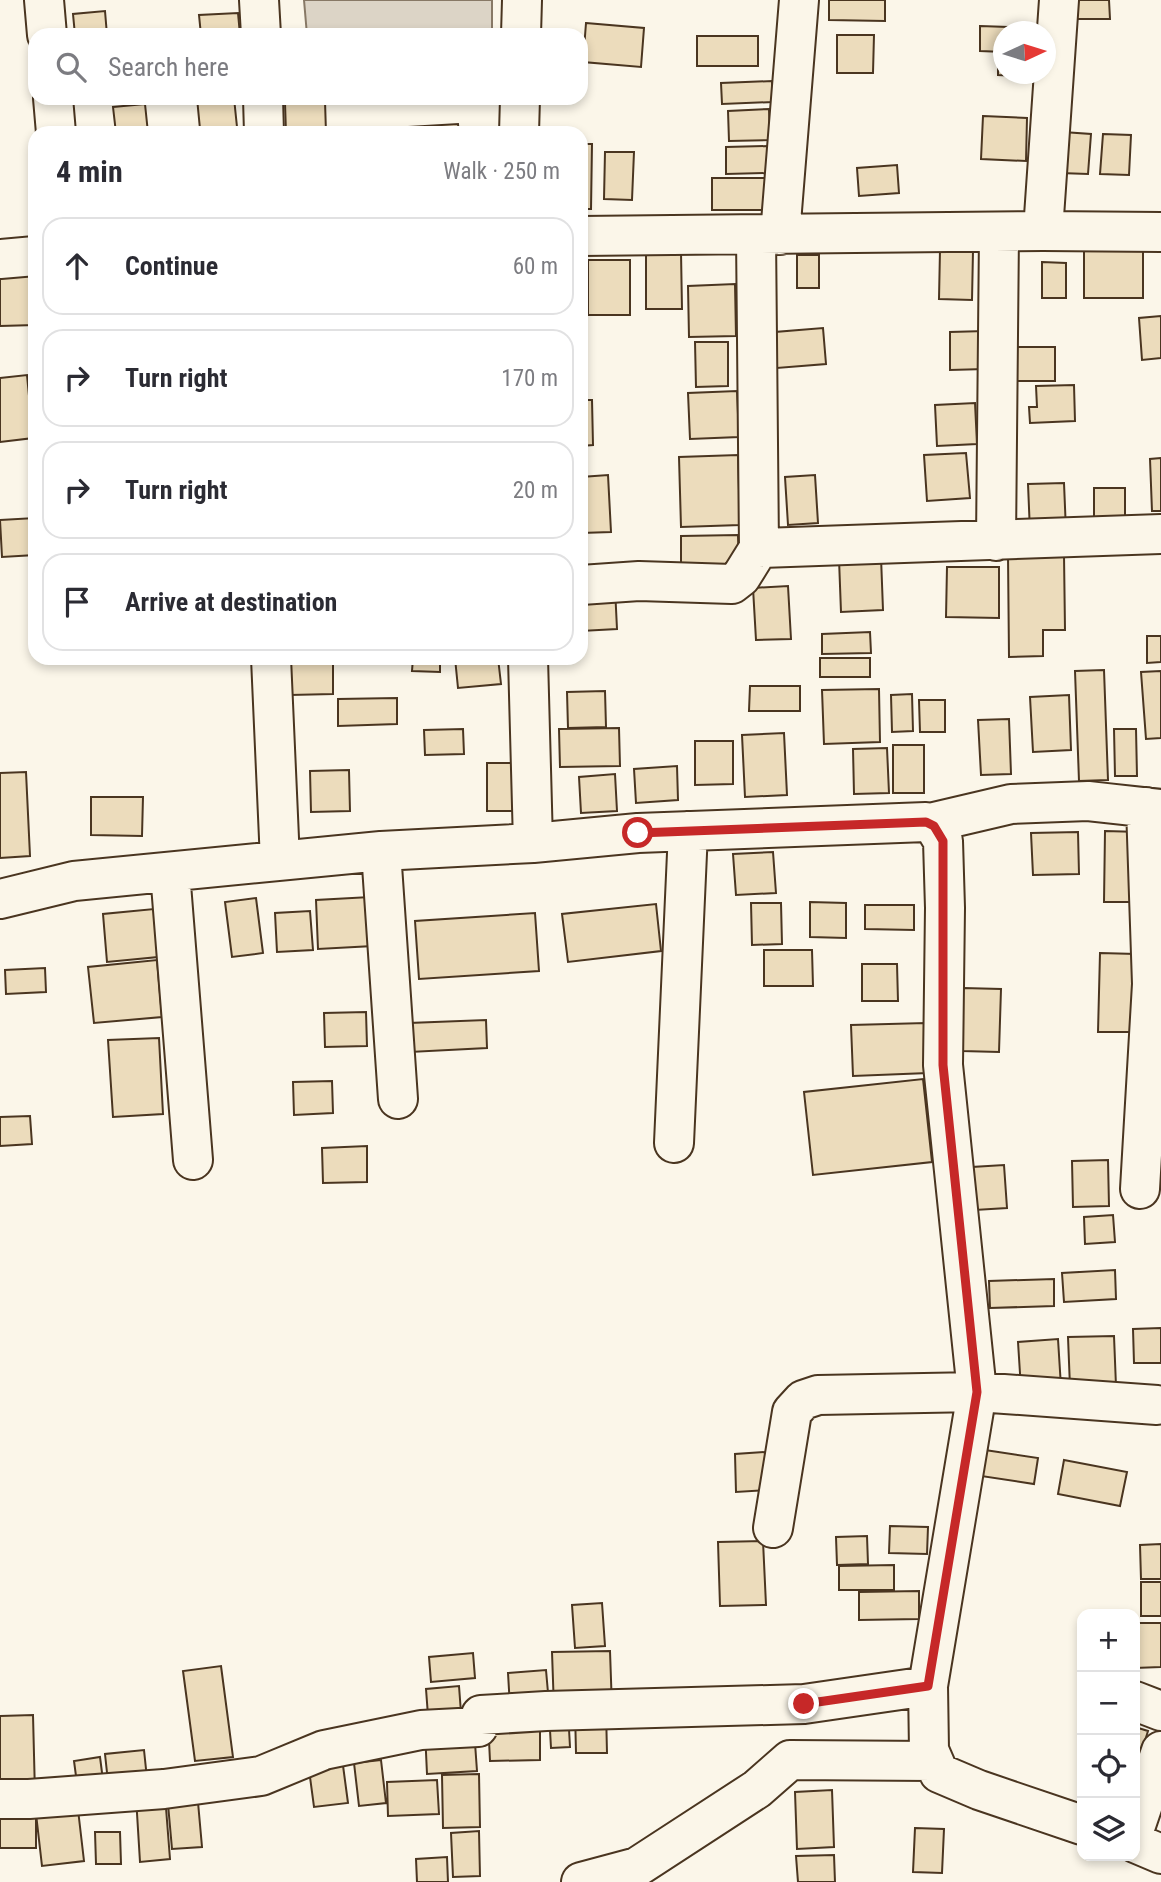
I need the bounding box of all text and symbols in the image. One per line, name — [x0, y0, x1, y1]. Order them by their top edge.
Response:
north arrow — [993, 21, 1056, 84]
search box — [28, 28, 588, 105]
icon: search — [52, 48, 90, 86]
text: Search here — [108, 52, 229, 82]
text: 4 min — [56, 154, 123, 189]
text: Walk · 250 m — [443, 158, 560, 185]
icon: ahead — [58, 247, 96, 285]
text: Continue — [125, 251, 218, 281]
text: 60 m — [513, 253, 558, 280]
icon: right — [58, 359, 96, 397]
text: Turn right — [125, 363, 227, 393]
text: 170 m — [501, 365, 558, 392]
icon: right — [58, 471, 96, 509]
text: Turn right — [125, 475, 227, 505]
text: 20 m — [513, 477, 558, 504]
icon: arrive — [58, 583, 96, 621]
text: Arrive at destination — [125, 587, 337, 617]
route start — [622, 817, 653, 848]
map controls — [1077, 1609, 1140, 1861]
button: + — [1077, 1609, 1140, 1672]
button: − — [1077, 1672, 1140, 1735]
route end — [788, 1688, 819, 1719]
button: locate — [1077, 1735, 1140, 1798]
button: layers — [1077, 1798, 1140, 1861]

